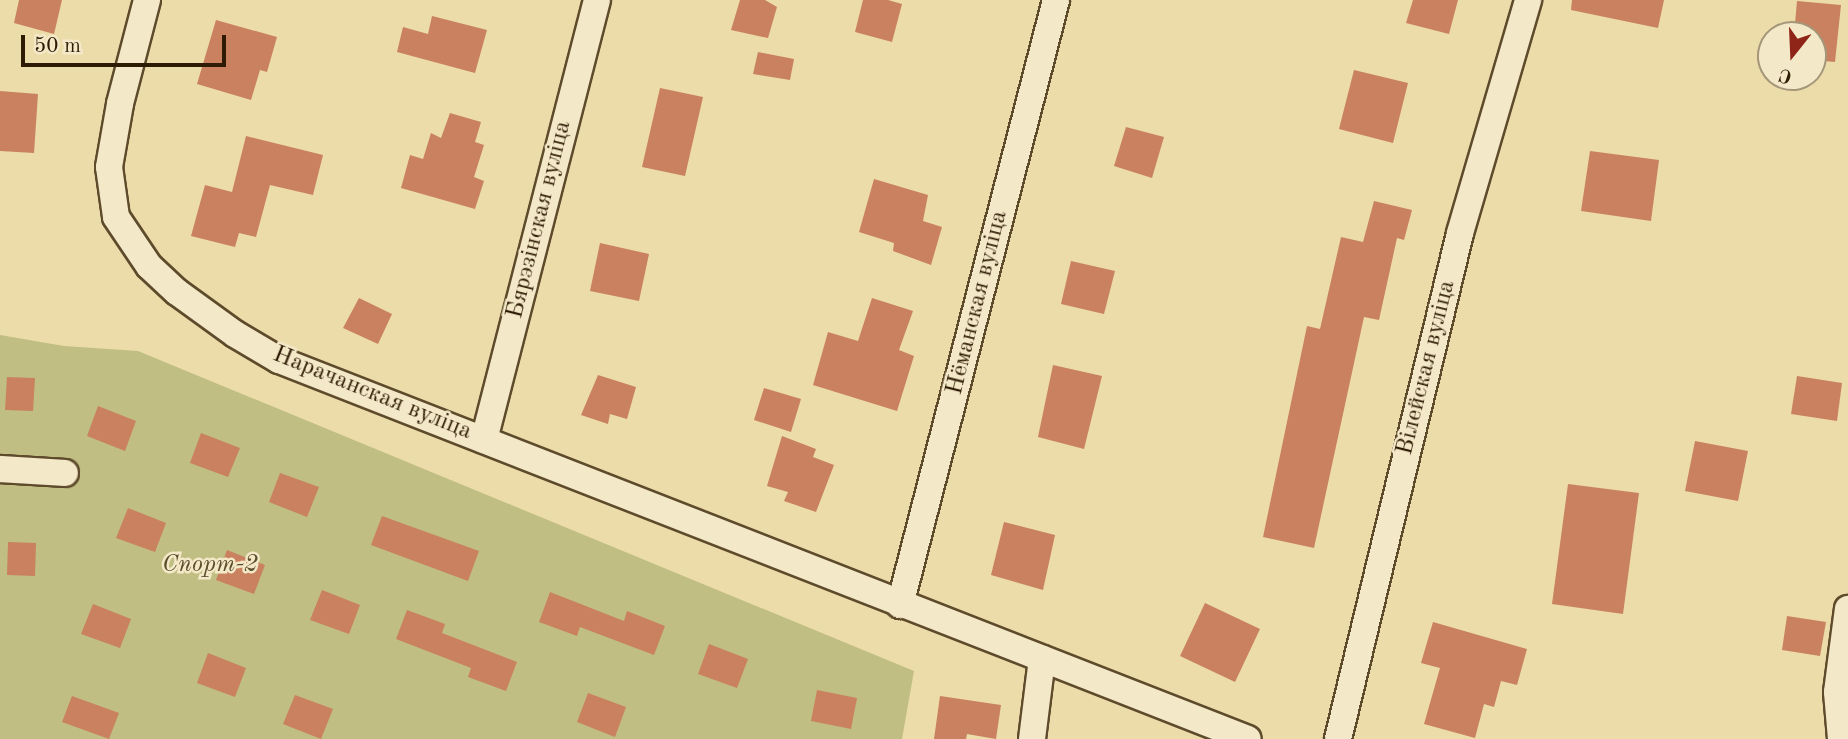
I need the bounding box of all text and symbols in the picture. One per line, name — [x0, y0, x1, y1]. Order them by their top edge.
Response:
scale bar — [24, 21, 229, 65]
north arrow — [1757, 21, 1827, 91]
text: 50 m — [34, 36, 81, 57]
text: С — [1777, 64, 1795, 86]
street label: Бярэзінская вуліца — [502, 118, 578, 322]
street label: Нёманская вуліца — [941, 208, 1015, 398]
street label: Вілейская вуліца — [1391, 278, 1463, 458]
street label: Нарачанская вуліца — [268, 341, 476, 447]
park label: Спорт-2 — [162, 552, 258, 580]

